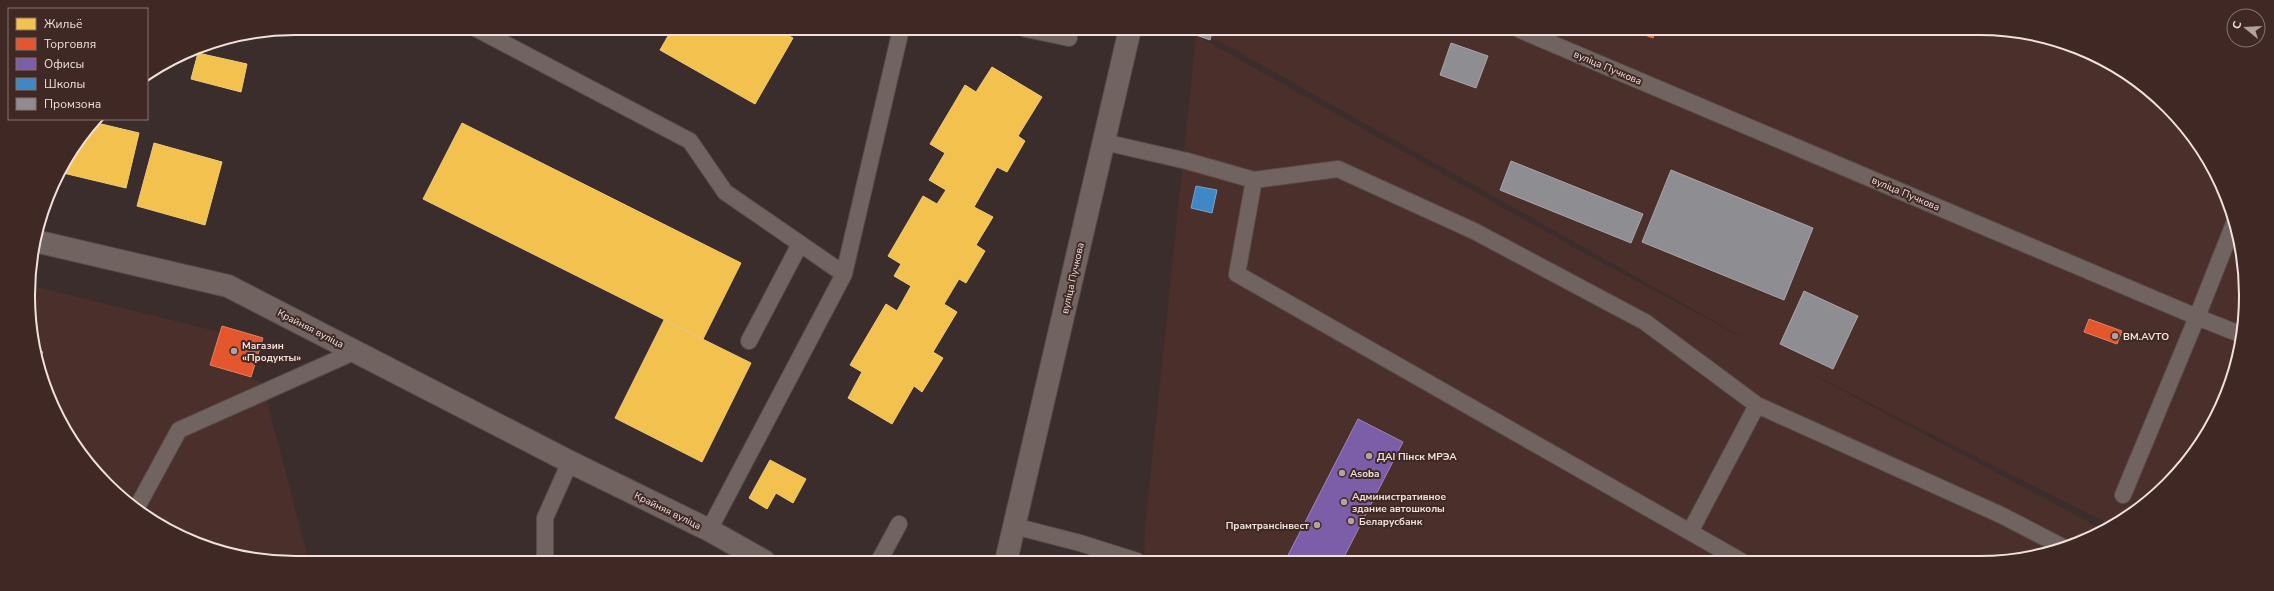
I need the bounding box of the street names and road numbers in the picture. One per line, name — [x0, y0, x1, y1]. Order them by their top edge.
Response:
street label: вуліца Пучкова — [1571, 47, 1644, 89]
street label: вуліца Пучкова — [1869, 173, 1942, 215]
street label: вуліца Пучкова — [1058, 241, 1088, 315]
street label: Крайняя вуліца — [275, 306, 346, 352]
street label: Крайняя вуліца — [632, 489, 703, 533]

